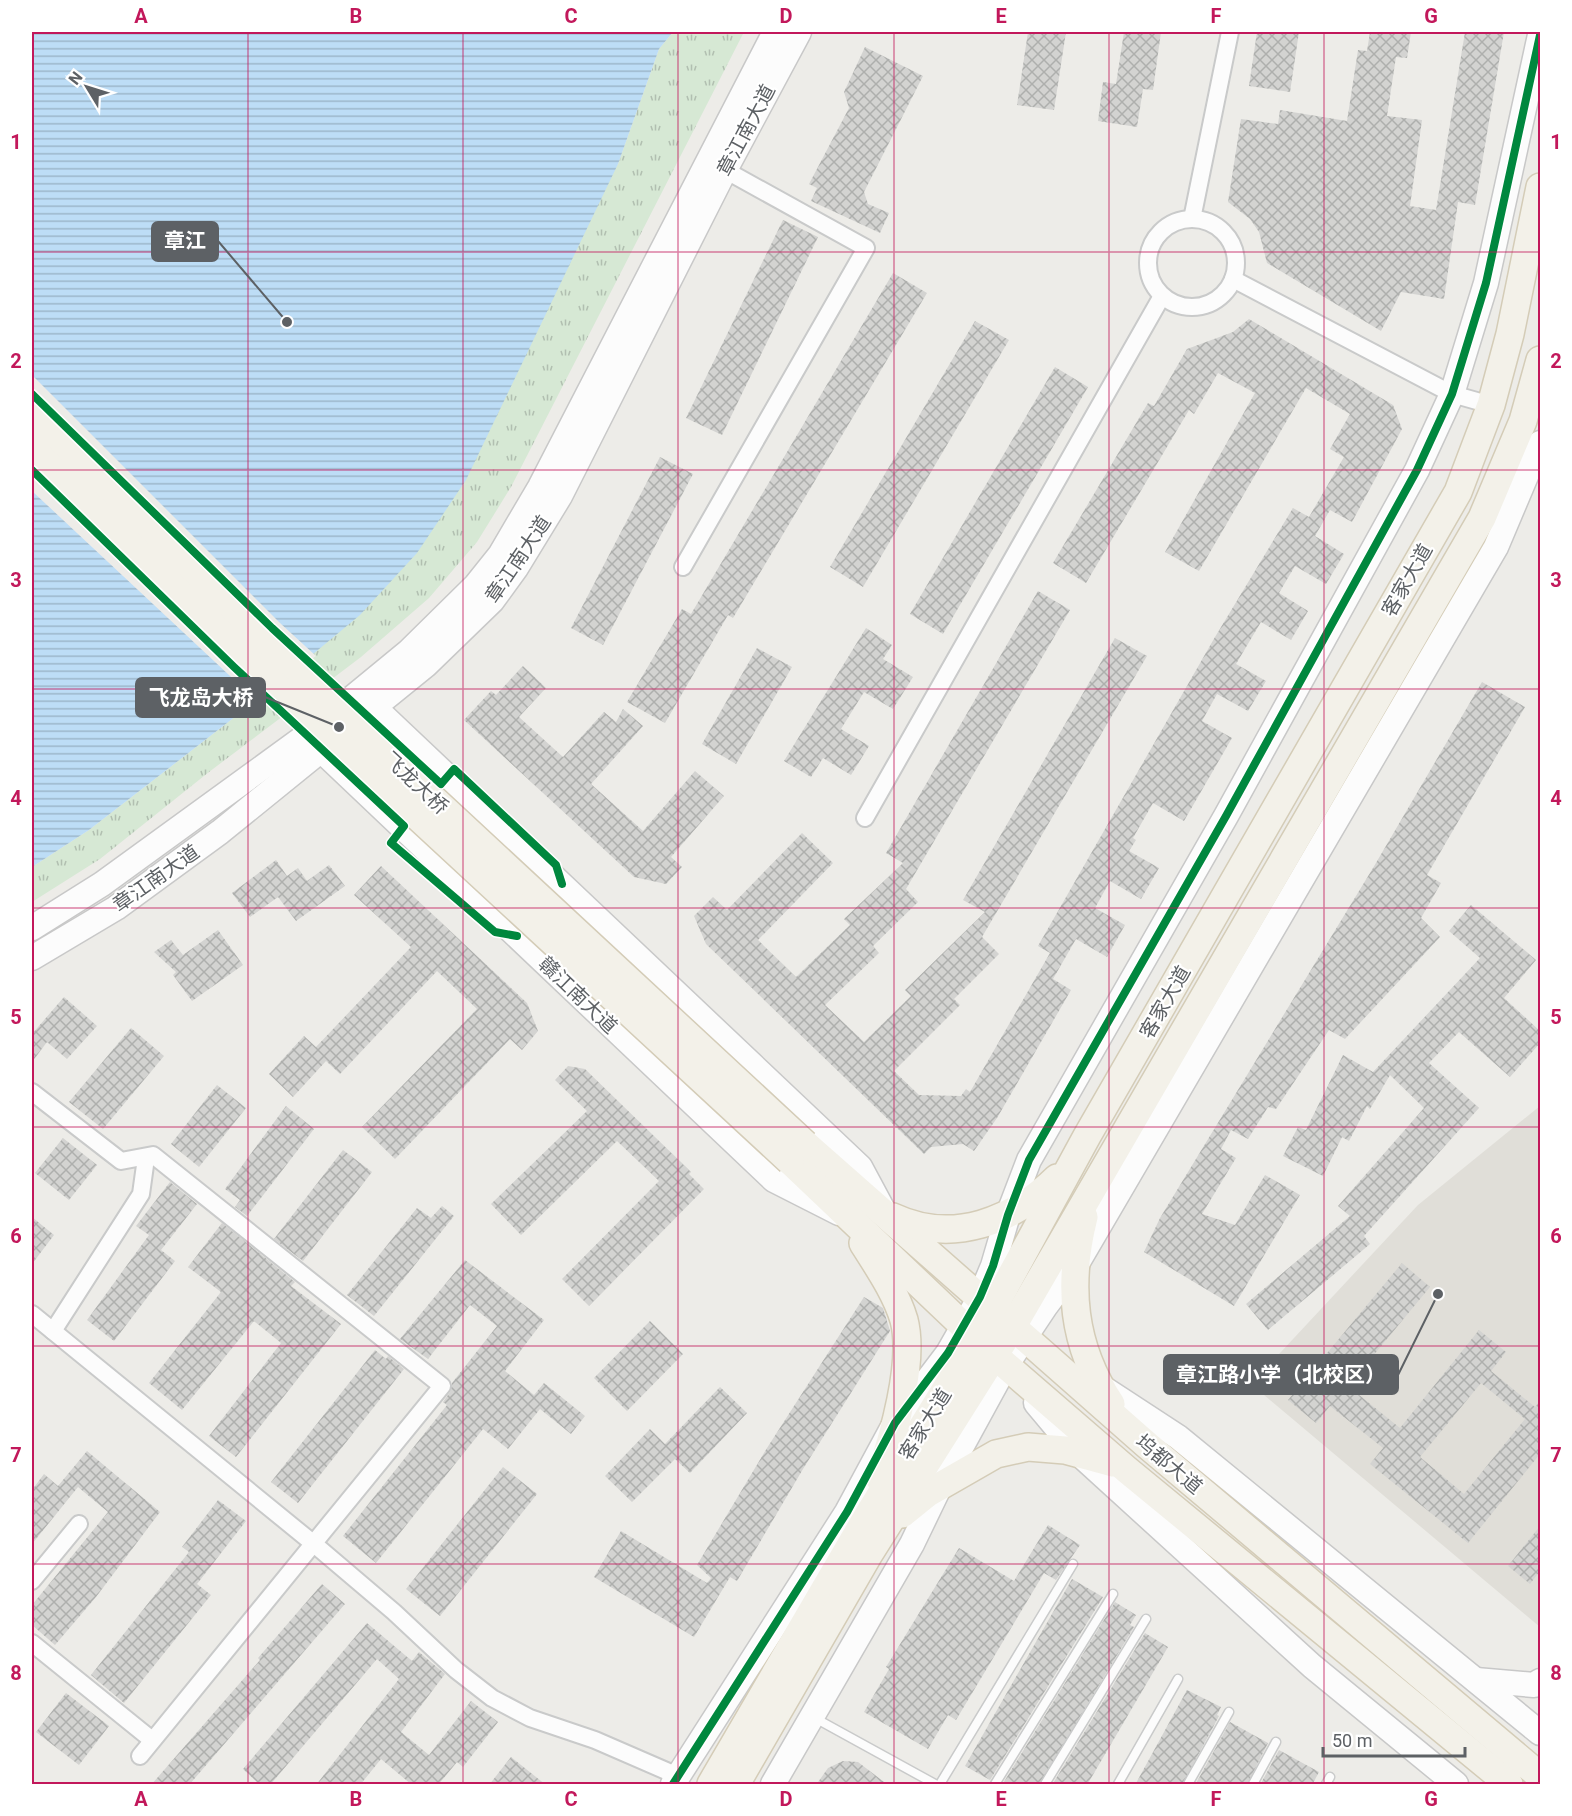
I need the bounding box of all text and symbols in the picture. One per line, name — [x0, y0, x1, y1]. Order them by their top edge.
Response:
text: A — [134, 4, 148, 28]
text: B — [350, 4, 362, 28]
text: C — [564, 4, 578, 28]
text: D — [780, 4, 793, 28]
text: E — [995, 4, 1007, 28]
text: F — [1211, 4, 1222, 28]
text: G — [1424, 4, 1438, 28]
north arrow — [57, 57, 117, 117]
text: N — [65, 68, 87, 88]
street label: 章江南大道 — [712, 80, 780, 180]
text: 1 — [10, 130, 22, 154]
text: 1 — [1550, 130, 1562, 154]
callout: 章江 — [152, 222, 218, 261]
text: 章江 — [164, 229, 206, 253]
text: 2 — [10, 349, 22, 373]
text: 2 — [1550, 349, 1562, 373]
street label: 章江南大道 — [480, 511, 556, 607]
street label: 客家大道 — [1377, 539, 1437, 621]
text: 3 — [10, 568, 22, 592]
text: 3 — [1550, 568, 1562, 592]
callout: 飞龙岛大桥 — [136, 678, 265, 717]
text: 飞龙岛大桥 — [149, 686, 254, 710]
street label: 飞龙大桥 — [379, 747, 453, 819]
text: 4 — [10, 786, 22, 810]
text: 4 — [1550, 786, 1562, 810]
street label: 章江南大道 — [108, 839, 204, 917]
street label: 赣江南大道 — [534, 952, 622, 1038]
street label: 客家大道 — [1135, 961, 1195, 1043]
text: 5 — [10, 1005, 22, 1029]
text: 5 — [1550, 1005, 1562, 1029]
text: 6 — [10, 1224, 22, 1248]
text: 6 — [1550, 1224, 1562, 1248]
callout: 章江路小学（北校区） — [1164, 1355, 1398, 1394]
text: 章江路小学（北校区） — [1176, 1363, 1386, 1387]
street label: 客家大道 — [894, 1384, 956, 1464]
street label: 坞都大道 — [1131, 1429, 1207, 1499]
text: 7 — [10, 1443, 22, 1467]
text: 7 — [1550, 1443, 1562, 1467]
text: 8 — [10, 1661, 22, 1685]
text: 8 — [1550, 1661, 1562, 1685]
scale bar — [1323, 1720, 1466, 1758]
text: 50 m — [1332, 1730, 1372, 1751]
text: A — [134, 1787, 148, 1811]
text: B — [350, 1787, 362, 1811]
text: C — [564, 1787, 578, 1811]
text: D — [780, 1787, 793, 1811]
text: E — [995, 1787, 1007, 1811]
text: F — [1211, 1787, 1222, 1811]
text: G — [1424, 1787, 1438, 1811]

